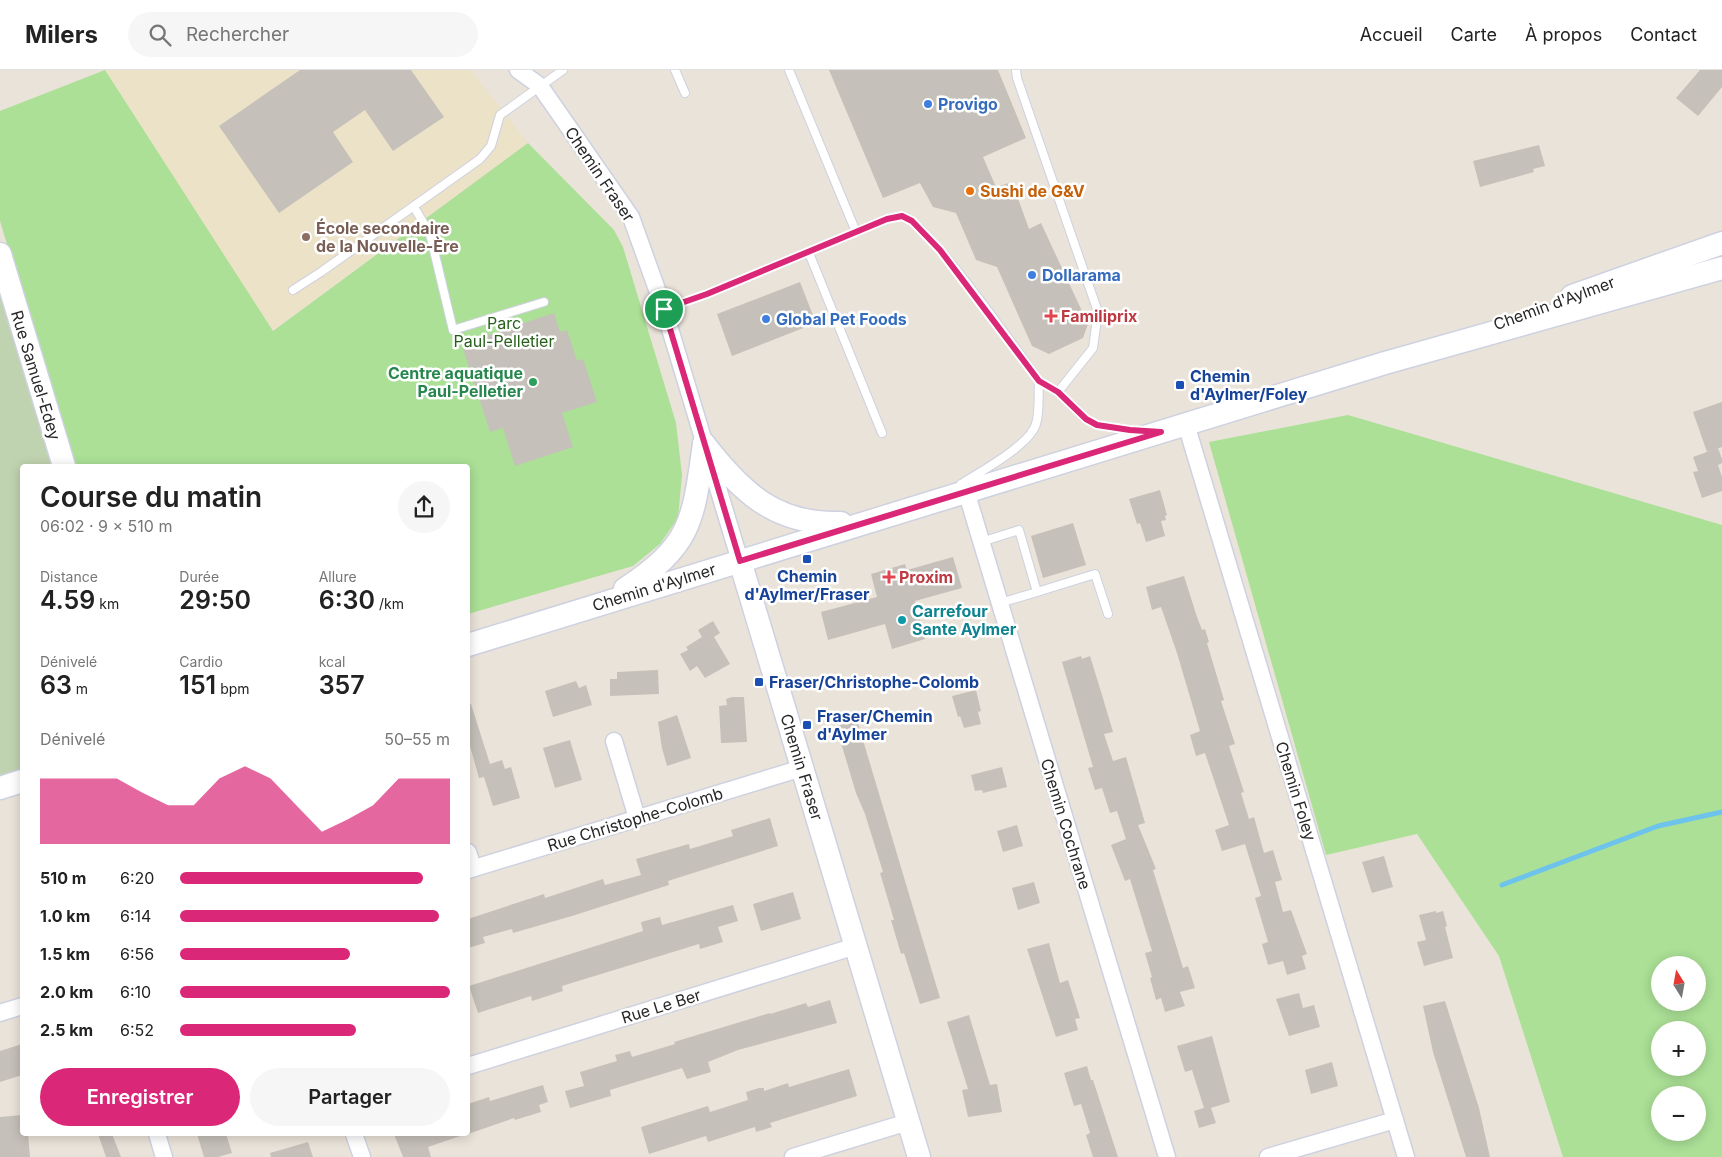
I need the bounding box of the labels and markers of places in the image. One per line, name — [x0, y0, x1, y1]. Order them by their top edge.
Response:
place label: Provigo — [938, 94, 998, 114]
marker: Provigo — [922, 98, 934, 110]
place label: Sushi de G&V — [980, 181, 1085, 201]
marker: Sushi de G&V — [964, 185, 976, 197]
place label: École secondaire de la Nouvelle-Ère — [316, 218, 459, 256]
marker: École secondaire de la Nouvelle-Ère — [300, 231, 312, 243]
place label: Dollarama — [1042, 265, 1121, 285]
marker: Dollarama — [1026, 269, 1038, 281]
pin — [643, 288, 685, 330]
place label: Familiprix — [1061, 306, 1137, 326]
place label: Global Pet Foods — [776, 309, 907, 329]
marker: Familiprix — [1045, 310, 1057, 322]
marker: Global Pet Foods — [760, 313, 772, 325]
place label: Centre aquatique Paul-Pelletier — [388, 363, 523, 401]
place label: Chemin d'Aylmer/Foley — [1190, 366, 1308, 404]
marker: Centre aquatique Paul-Pelletier — [527, 376, 539, 388]
marker: Chemin d'Aylmer/Foley — [1174, 379, 1186, 391]
marker: Chemin d'Aylmer/Fraser — [801, 553, 813, 565]
place label: Chemin d'Aylmer/Fraser — [744, 566, 870, 604]
place label: Proxim — [899, 567, 953, 587]
marker: Proxim — [883, 571, 895, 583]
place label: Carrefour Sante Aylmer — [912, 601, 1017, 639]
marker: Carrefour Sante Aylmer — [896, 614, 908, 626]
place label: Fraser/Christophe-Colomb — [769, 672, 979, 692]
marker: Fraser/Christophe-Colomb — [753, 676, 765, 688]
place label: Fraser/Chemin d'Aylmer — [817, 706, 933, 744]
marker: Fraser/Chemin d'Aylmer — [801, 719, 813, 731]

